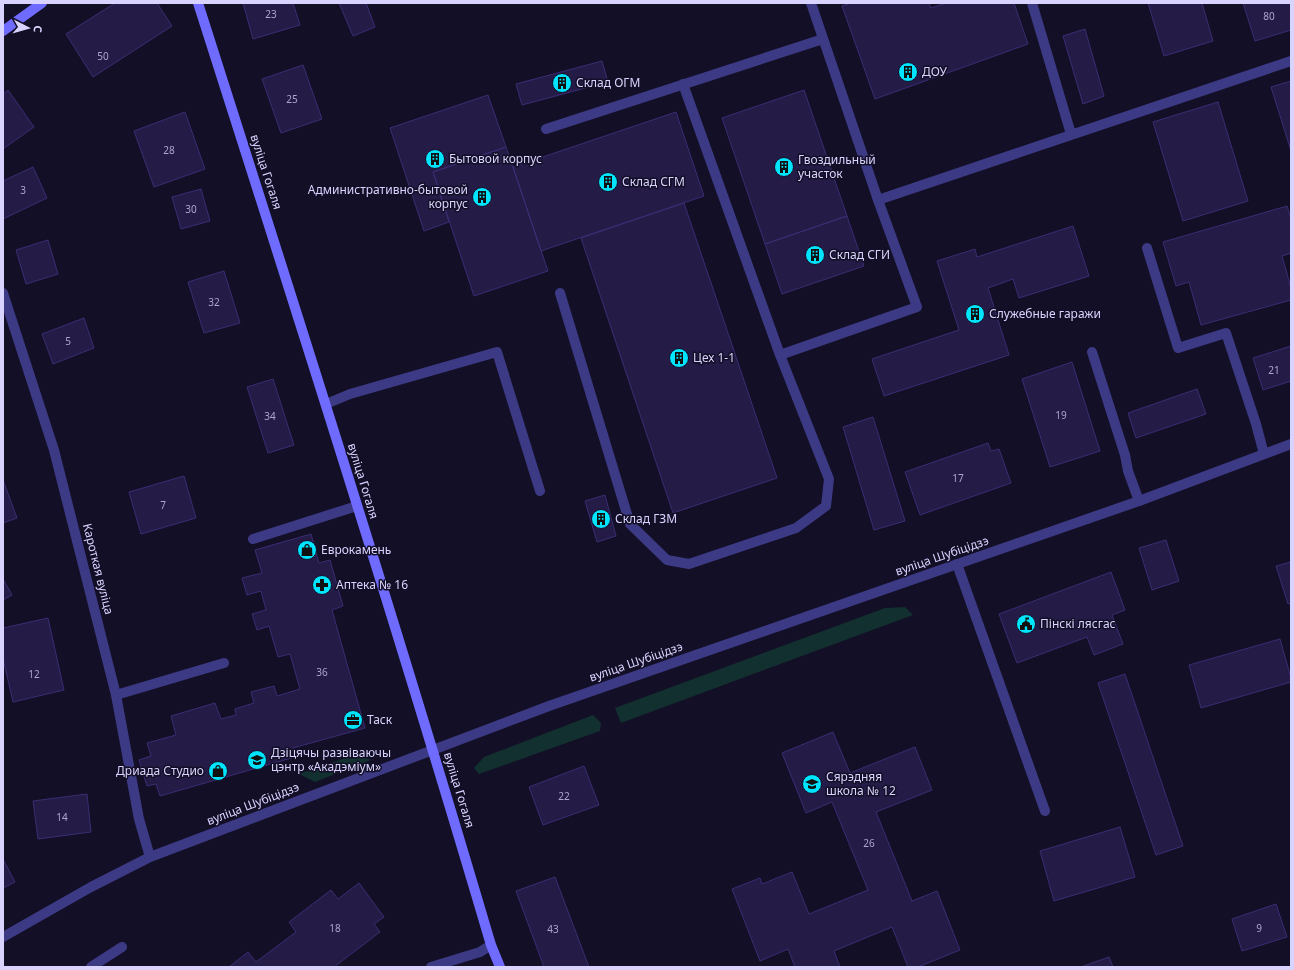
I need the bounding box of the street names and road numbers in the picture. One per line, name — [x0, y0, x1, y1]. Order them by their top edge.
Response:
street label: вуліца Гогаля — [246, 132, 287, 212]
street label: вуліца Гогаля — [344, 441, 383, 521]
street label: Кароткая вуліца — [79, 522, 118, 616]
street label: вуліца Шубіцідзэ — [893, 532, 991, 579]
street label: вуліца Шубіцідзэ — [587, 638, 685, 685]
street label: вуліца Гогаля — [440, 750, 479, 830]
street label: вуліца Шубіцідзэ — [204, 778, 302, 829]

